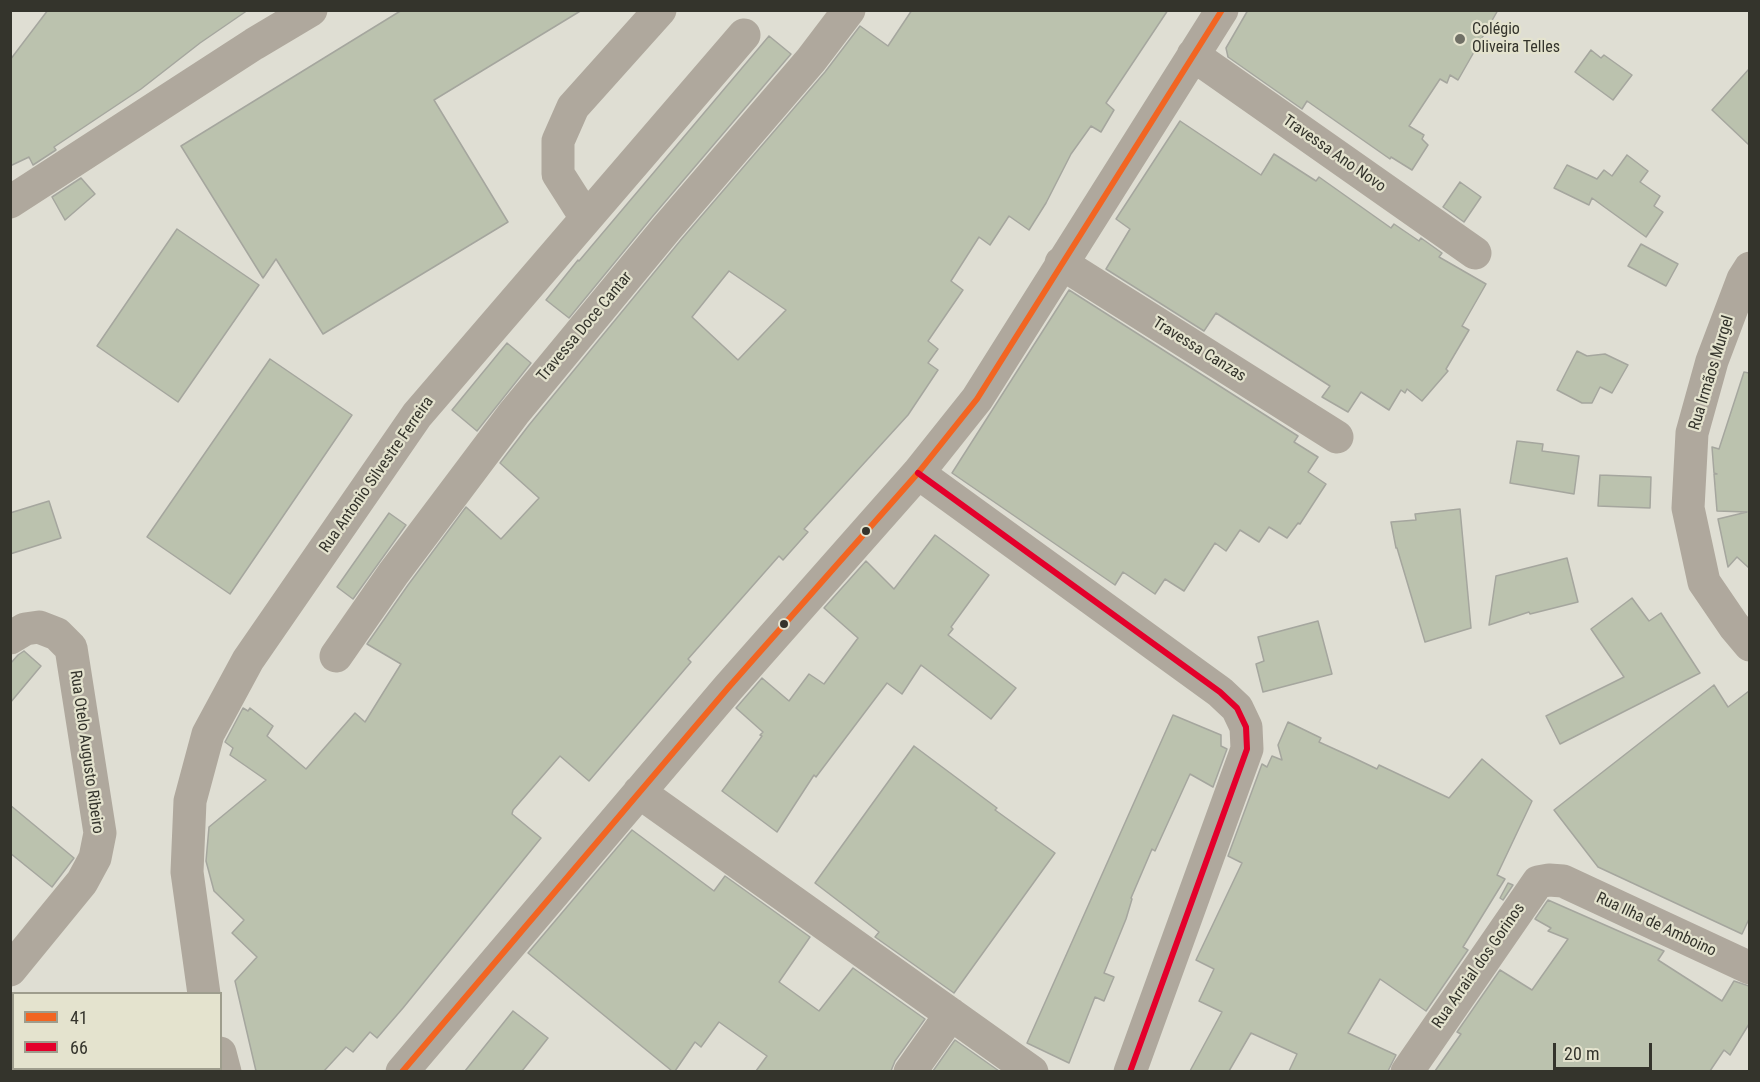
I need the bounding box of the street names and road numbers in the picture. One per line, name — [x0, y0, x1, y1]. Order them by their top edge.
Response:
street label: Travessa Ano Novo — [1279, 111, 1389, 197]
street label: Travessa Doce Cantar — [533, 268, 637, 386]
street label: Rua Irmãos Murgel — [1685, 313, 1739, 433]
street label: Travessa Canzas — [1149, 314, 1249, 386]
street label: Rua Antonio Silvestre Ferreira — [316, 393, 438, 557]
street label: Rua Otelo Augusto Ribeiro — [65, 669, 107, 835]
street label: Rua Ilha de Amboino — [1593, 889, 1719, 961]
street label: Rua Arraial dos Gorinos — [1429, 900, 1529, 1032]

